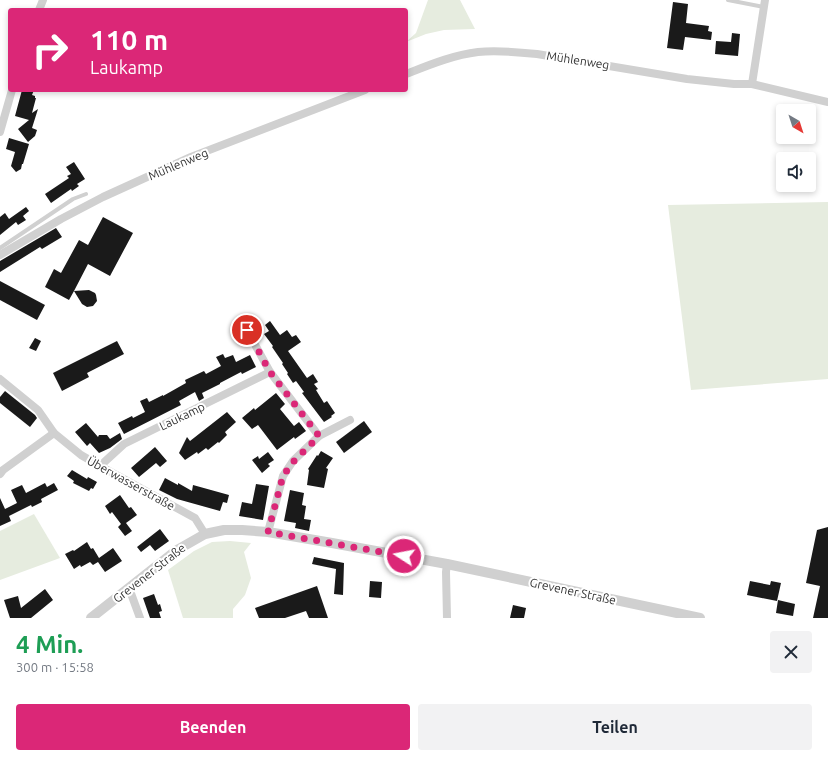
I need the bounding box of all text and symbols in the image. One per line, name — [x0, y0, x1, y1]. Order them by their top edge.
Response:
icon: right — [24, 24, 76, 76]
text: 110 m — [90, 24, 168, 55]
street label: Mühlenweg — [546, 49, 610, 71]
text: Laukamp — [90, 57, 163, 77]
north arrow — [776, 104, 816, 144]
map controls — [776, 104, 816, 192]
street label: Mühlenweg — [146, 146, 210, 182]
button: sound — [776, 152, 816, 192]
pin — [230, 313, 264, 347]
icon: arrive — [236, 319, 258, 341]
street label: Laukamp — [157, 399, 207, 433]
street label: Überwasserstraße — [85, 454, 177, 512]
position arrow — [383, 535, 425, 577]
street label: Grevener Straße — [110, 541, 188, 605]
street label: Grevener Straße — [529, 576, 617, 606]
text: 4 Min. — [16, 631, 83, 658]
button: close — [770, 631, 812, 673]
text: 300 m · 15:58 — [16, 660, 94, 674]
button: Beenden — [16, 704, 410, 750]
button: Teilen — [418, 704, 812, 750]

